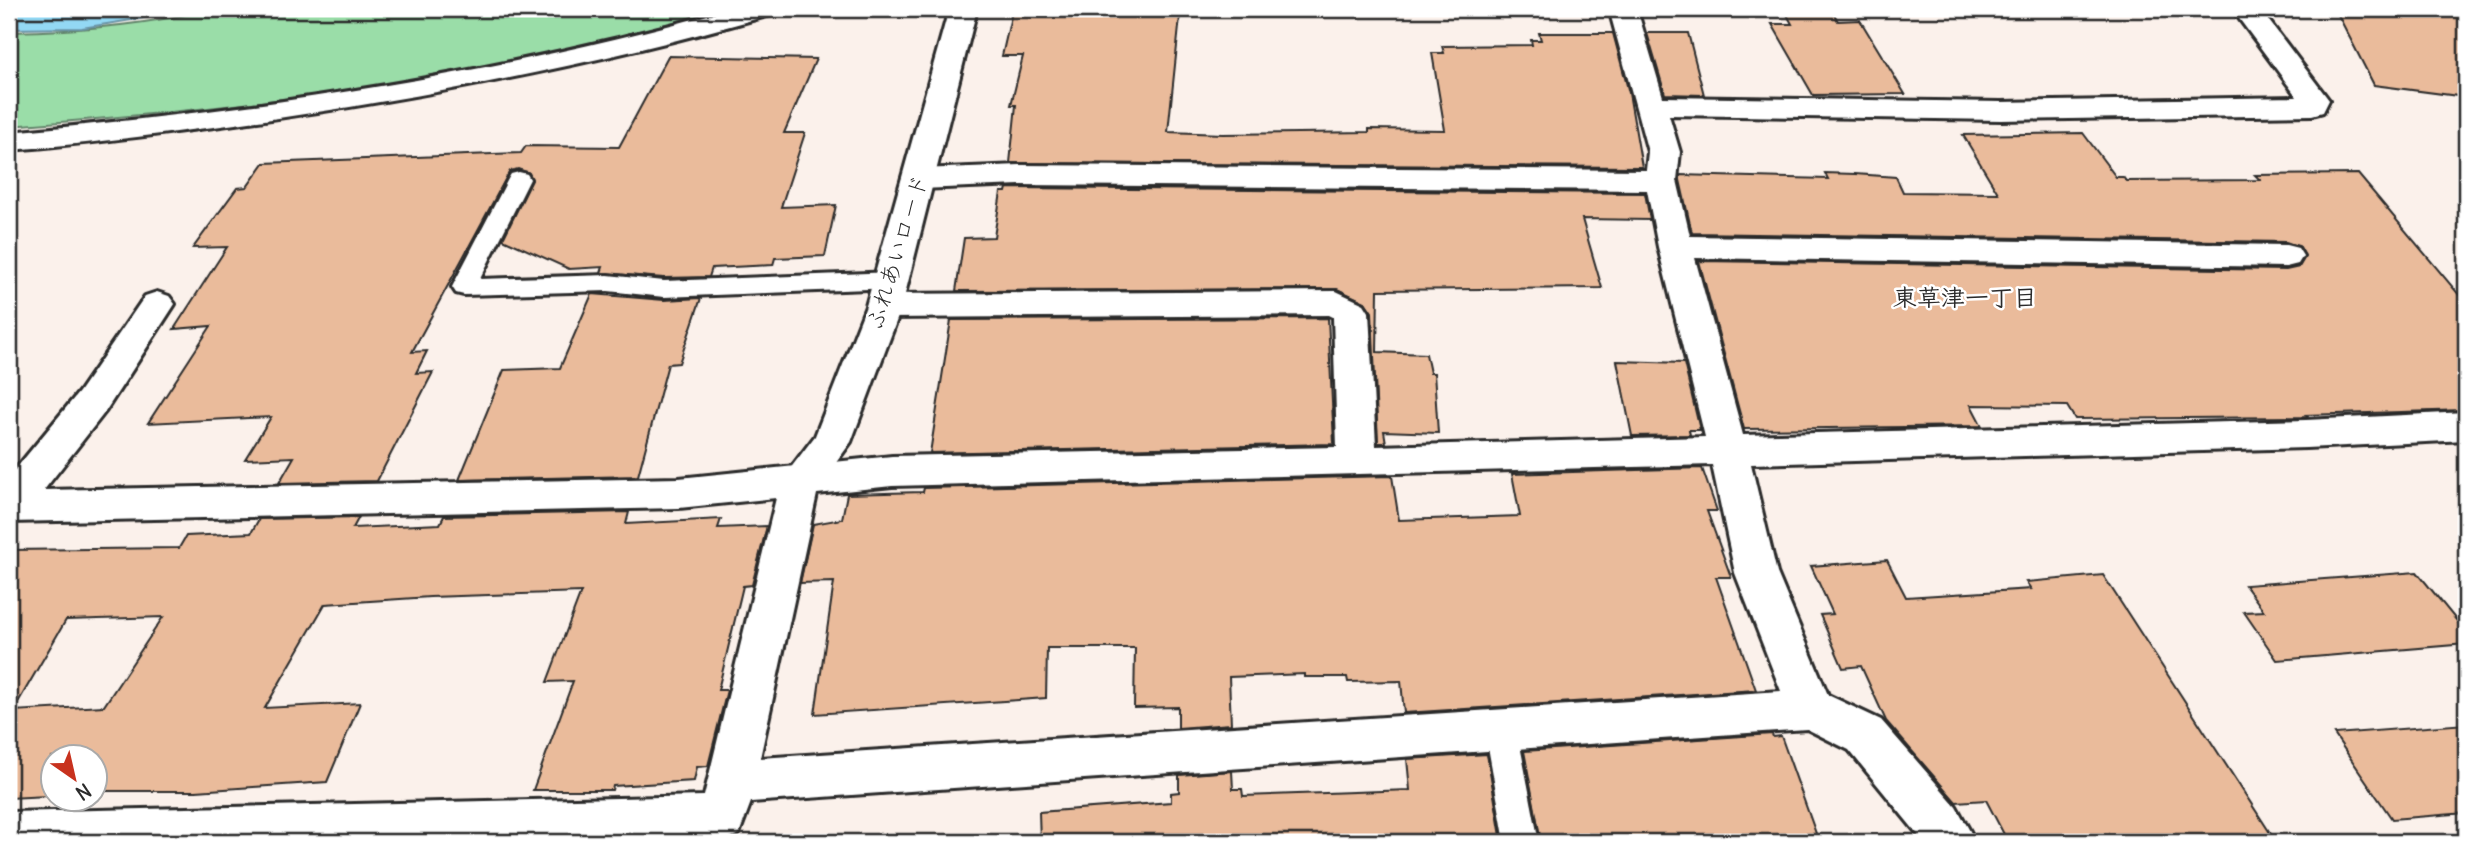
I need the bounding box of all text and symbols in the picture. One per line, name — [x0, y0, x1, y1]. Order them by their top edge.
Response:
street label: ふれあいロード — [859, 171, 934, 333]
district label: 東草津一丁目 — [1893, 282, 2037, 312]
north arrow — [38, 742, 108, 812]
text: N — [71, 778, 96, 806]

